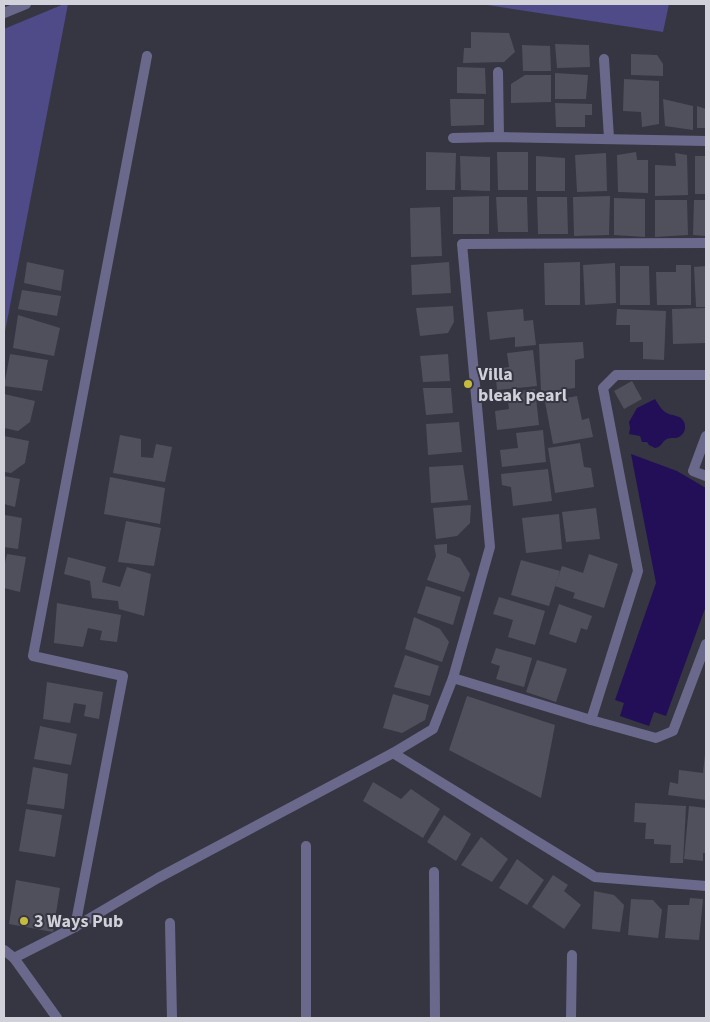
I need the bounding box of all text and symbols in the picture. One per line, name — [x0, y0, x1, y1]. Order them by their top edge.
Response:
place label: Villa bleak pearl — [477, 362, 567, 408]
marker: Villa bleak pearl — [462, 378, 474, 390]
place label: 3 Ways Pub — [34, 909, 123, 934]
marker: 3 Ways Pub — [18, 915, 30, 927]

